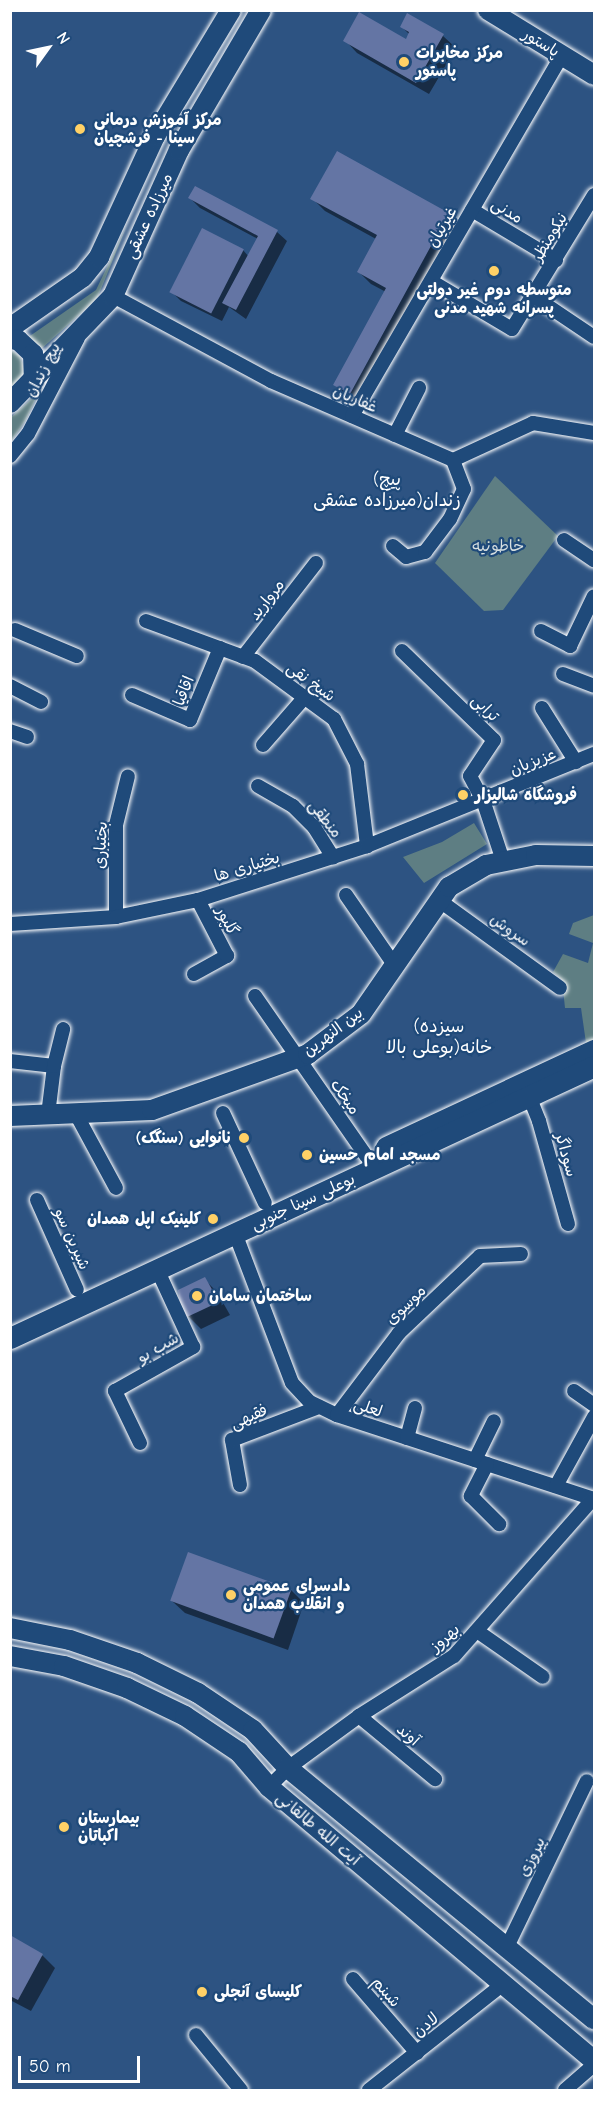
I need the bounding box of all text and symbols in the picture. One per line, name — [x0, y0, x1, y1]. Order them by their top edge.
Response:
north arrow — [18, 18, 78, 78]
street label: پاستور — [519, 25, 563, 61]
text: N — [53, 29, 73, 47]
place label: مرکز مخابرات پاستور — [416, 43, 503, 81]
marker: مرکز مخابرات پاستور — [397, 55, 411, 69]
place label: مرکز آموزش درمانی سینا - فرشچیان — [94, 110, 222, 148]
marker: مرکز آموزش درمانی سینا - فرشچیان — [71, 120, 89, 138]
street label: میرزاده عشقی — [121, 170, 177, 262]
street label: مدنی — [488, 194, 526, 228]
street label: غیرتیان — [423, 203, 461, 251]
street label: نیکومنظر — [528, 209, 572, 265]
marker: متوسطه دوم غیر دولتی پسرانه شهید مدنی — [487, 264, 501, 278]
place label: متوسطه دوم غیر دولتی پسرانه شهید مدنی — [416, 280, 572, 318]
street label: پیچ زندان — [21, 340, 65, 400]
street label: غفاریان — [330, 381, 380, 417]
district label: (پیچ زندان(میرزاده عشقی — [313, 470, 461, 512]
park label: خاطونیه — [472, 536, 524, 556]
street label: مروارید — [245, 576, 289, 624]
street label: شیخ نقی — [283, 658, 339, 706]
street label: اقاقیا — [169, 673, 199, 709]
street label: ترابی — [467, 690, 503, 726]
street label: عزیزیان — [507, 744, 559, 780]
place label: فروشگاه شالیزار — [475, 785, 577, 805]
marker: فروشگاه شالیزار — [456, 788, 470, 802]
street label: منطقی — [304, 796, 346, 842]
street label: بختیاری — [90, 821, 112, 869]
street label: بختیاری ها — [212, 848, 282, 886]
street label: گلپور — [212, 903, 242, 939]
street label: سروش — [486, 909, 534, 951]
street label: بین النهرین — [299, 1003, 367, 1061]
district label: (سیزده خانه(بوعلی بالا — [386, 1017, 492, 1060]
street label: میخک — [326, 1076, 364, 1118]
place label: نانوایی (سنگک) — [135, 1128, 232, 1148]
marker: نانوایی (سنگک) — [237, 1131, 251, 1145]
street label: سوداگر — [551, 1131, 581, 1179]
place label: مسجد امام حسین — [319, 1145, 441, 1165]
marker: مسجد امام حسین — [300, 1148, 314, 1162]
street label: بوعلی سینا جنوبی — [248, 1169, 358, 1235]
street label: شیرین سو — [50, 1205, 94, 1273]
place label: کلینیک اپل همدان — [87, 1209, 201, 1229]
marker: کلینیک اپل همدان — [206, 1212, 220, 1226]
street label: موسوی — [382, 1281, 430, 1329]
place label: ساختمان سامان — [209, 1286, 312, 1306]
marker: ساختمان سامان — [190, 1289, 204, 1303]
street label: شب بو — [134, 1328, 182, 1368]
street label: لعلی — [351, 1394, 385, 1422]
street label: فقیهی — [227, 1400, 271, 1434]
place label: دادسرای عمومی و انقلاب همدان — [243, 1576, 350, 1614]
marker: دادسرای عمومی و انقلاب همدان — [224, 1588, 238, 1602]
street label: بهروز — [426, 1620, 464, 1656]
street label: آوند — [392, 1720, 424, 1750]
street label: آیت الله طالقانی — [272, 1788, 364, 1870]
place label: بیمارستان اکباتان — [78, 1808, 140, 1846]
marker: بیمارستان اکباتان — [55, 1818, 73, 1836]
street label: پیروزی — [514, 1834, 550, 1880]
street label: شبنم — [368, 1973, 404, 2011]
place label: کلیسای آنجلی — [214, 1982, 302, 2002]
marker: کلیسای آنجلی — [195, 1985, 209, 1999]
street label: لادن — [409, 2009, 443, 2041]
scale bar — [21, 2044, 142, 2082]
text: 50 m — [29, 2056, 71, 2077]

